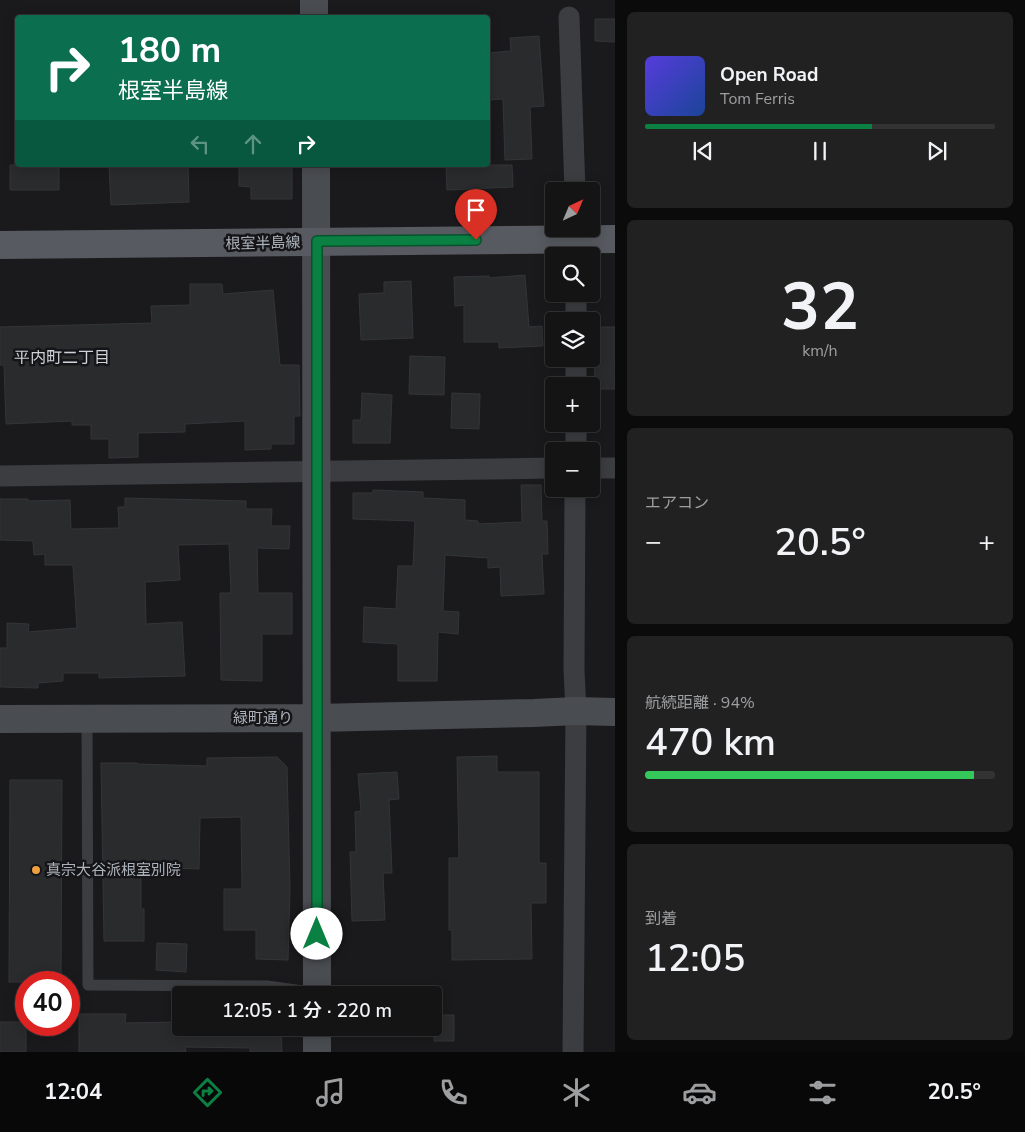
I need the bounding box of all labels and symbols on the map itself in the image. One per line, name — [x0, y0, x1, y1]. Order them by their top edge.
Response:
north arrow — [545, 182, 600, 238]
pin — [455, 189, 497, 240]
street label: 根室半島線 — [225, 232, 301, 254]
district label: 平内町二丁目 — [14, 347, 110, 369]
street label: 緑町通り — [233, 708, 293, 728]
place label: 真宗大谷派根室別院 — [46, 860, 181, 880]
marker: 真宗大谷派根室別院 — [30, 864, 42, 876]
position arrow — [290, 907, 342, 959]
speed limit sign: 40 — [15, 971, 80, 1036]

